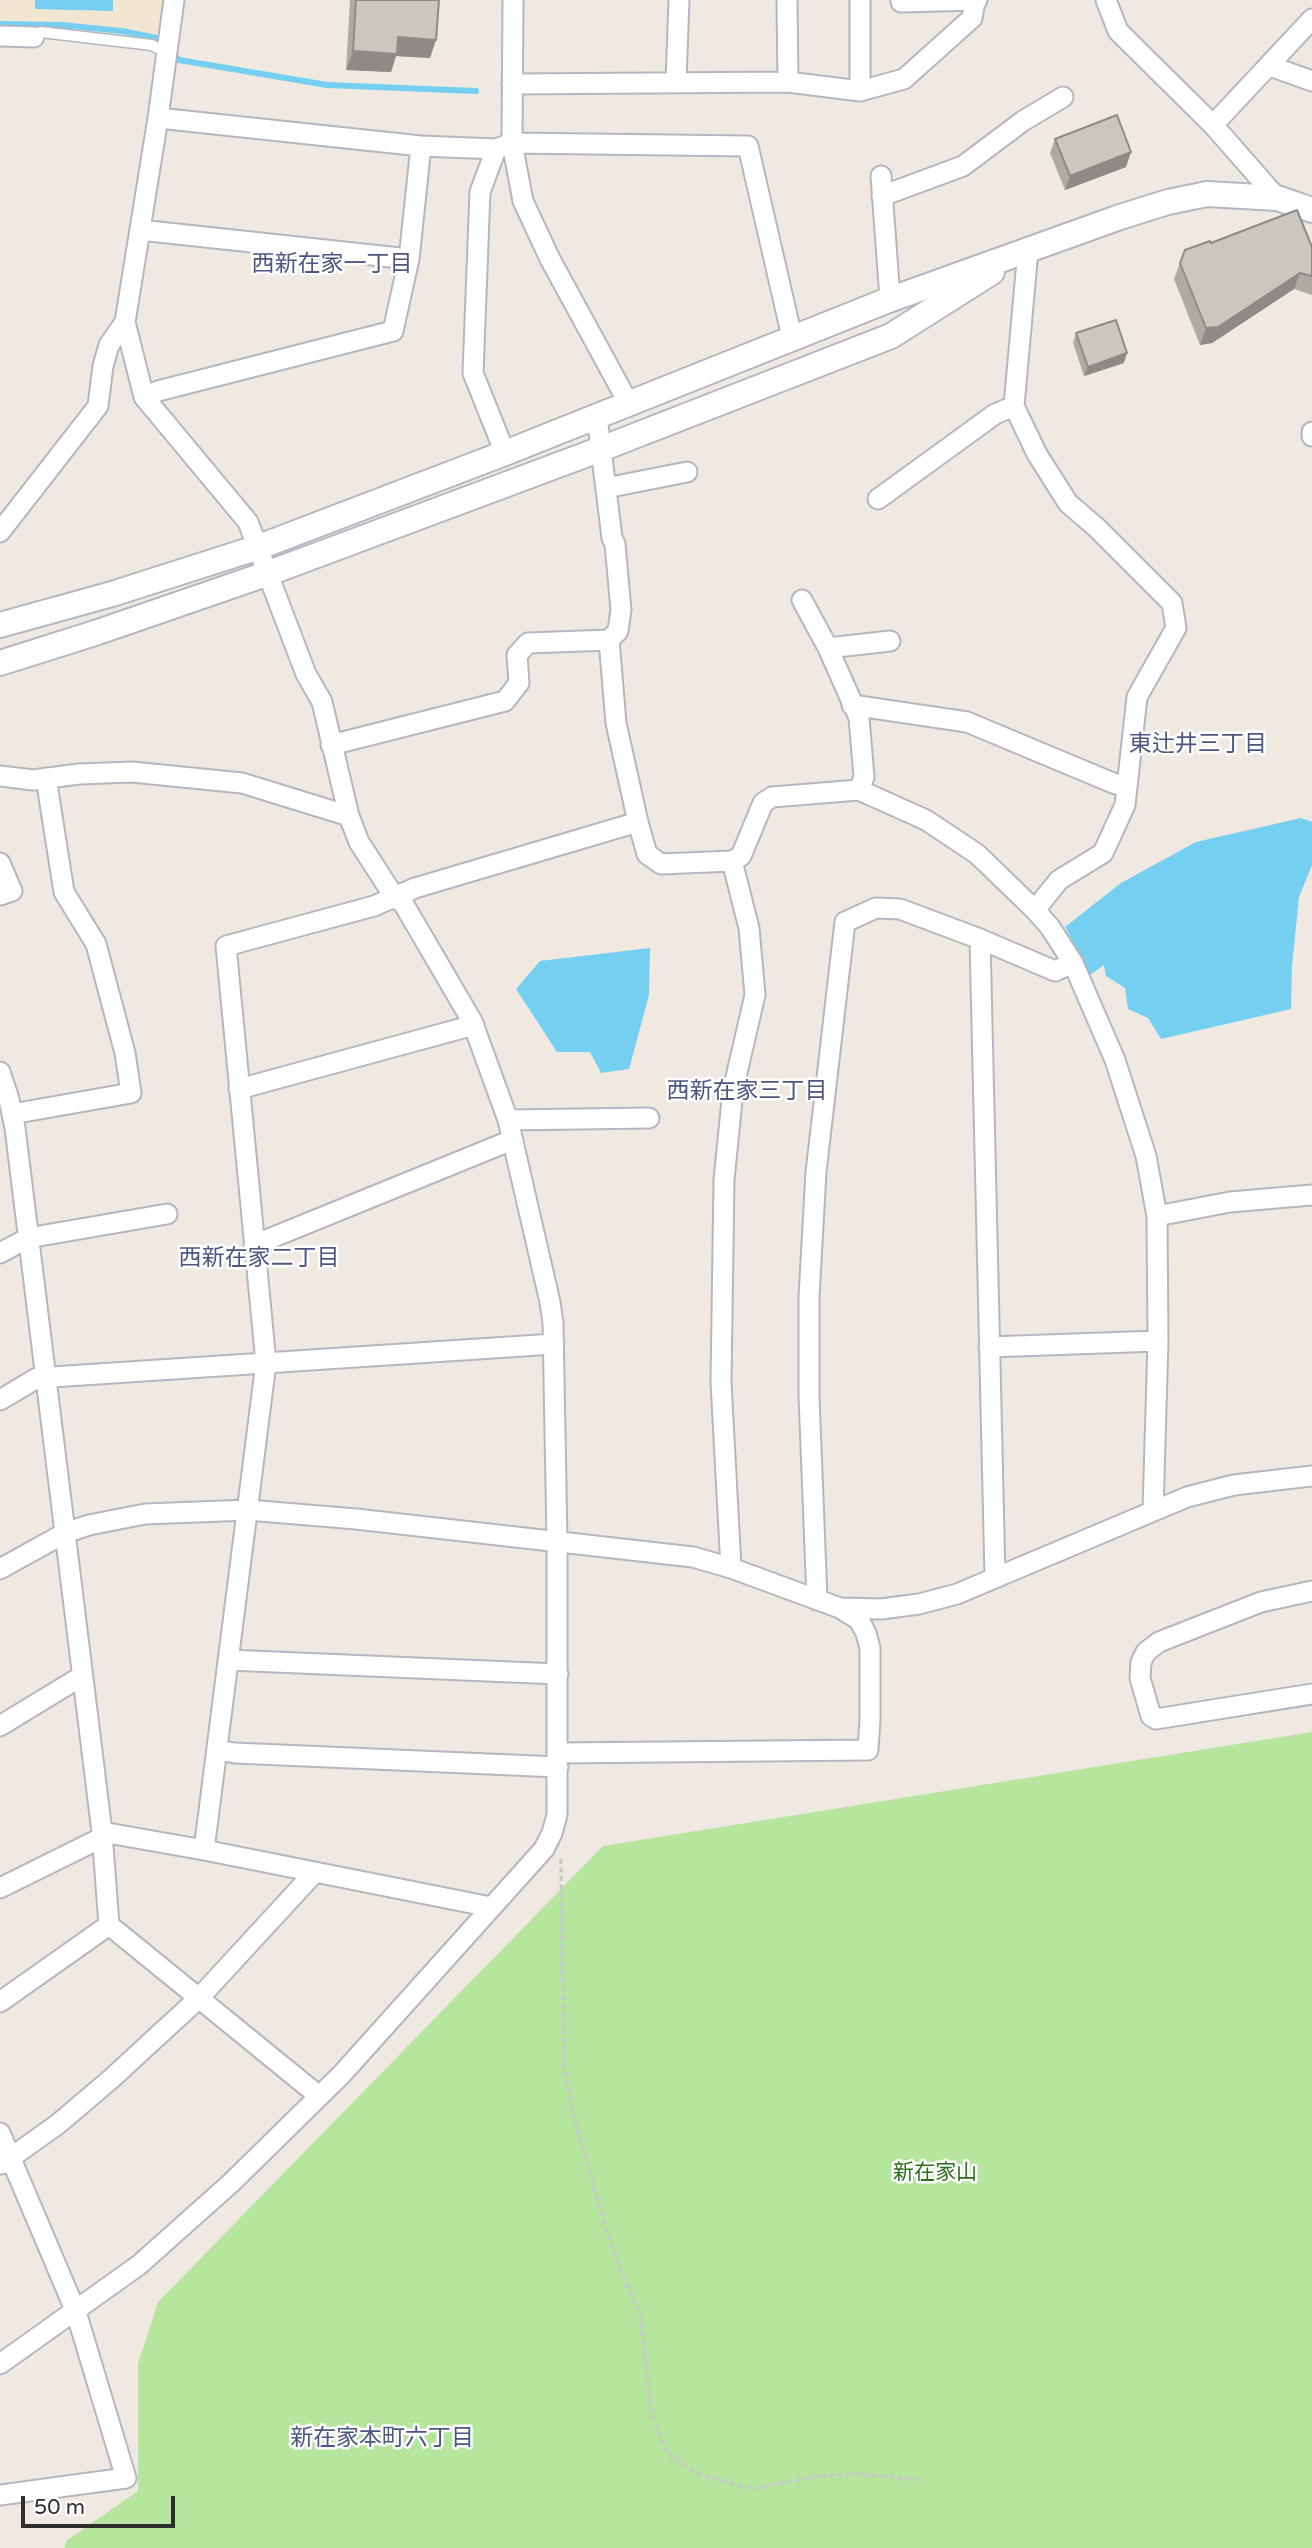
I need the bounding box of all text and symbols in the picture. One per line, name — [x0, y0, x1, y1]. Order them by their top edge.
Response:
district label: 西新在家一丁目 — [252, 251, 412, 279]
district label: 東辻井三丁目 — [1129, 731, 1267, 759]
district label: 西新在家三丁目 — [667, 1078, 827, 1106]
district label: 西新在家二丁目 — [179, 1245, 339, 1273]
park label: 新在家山 — [893, 2160, 977, 2186]
district label: 新在家本町六丁目 — [290, 2425, 474, 2453]
scale bar — [24, 2482, 178, 2526]
text: 50 m — [34, 2495, 85, 2520]

